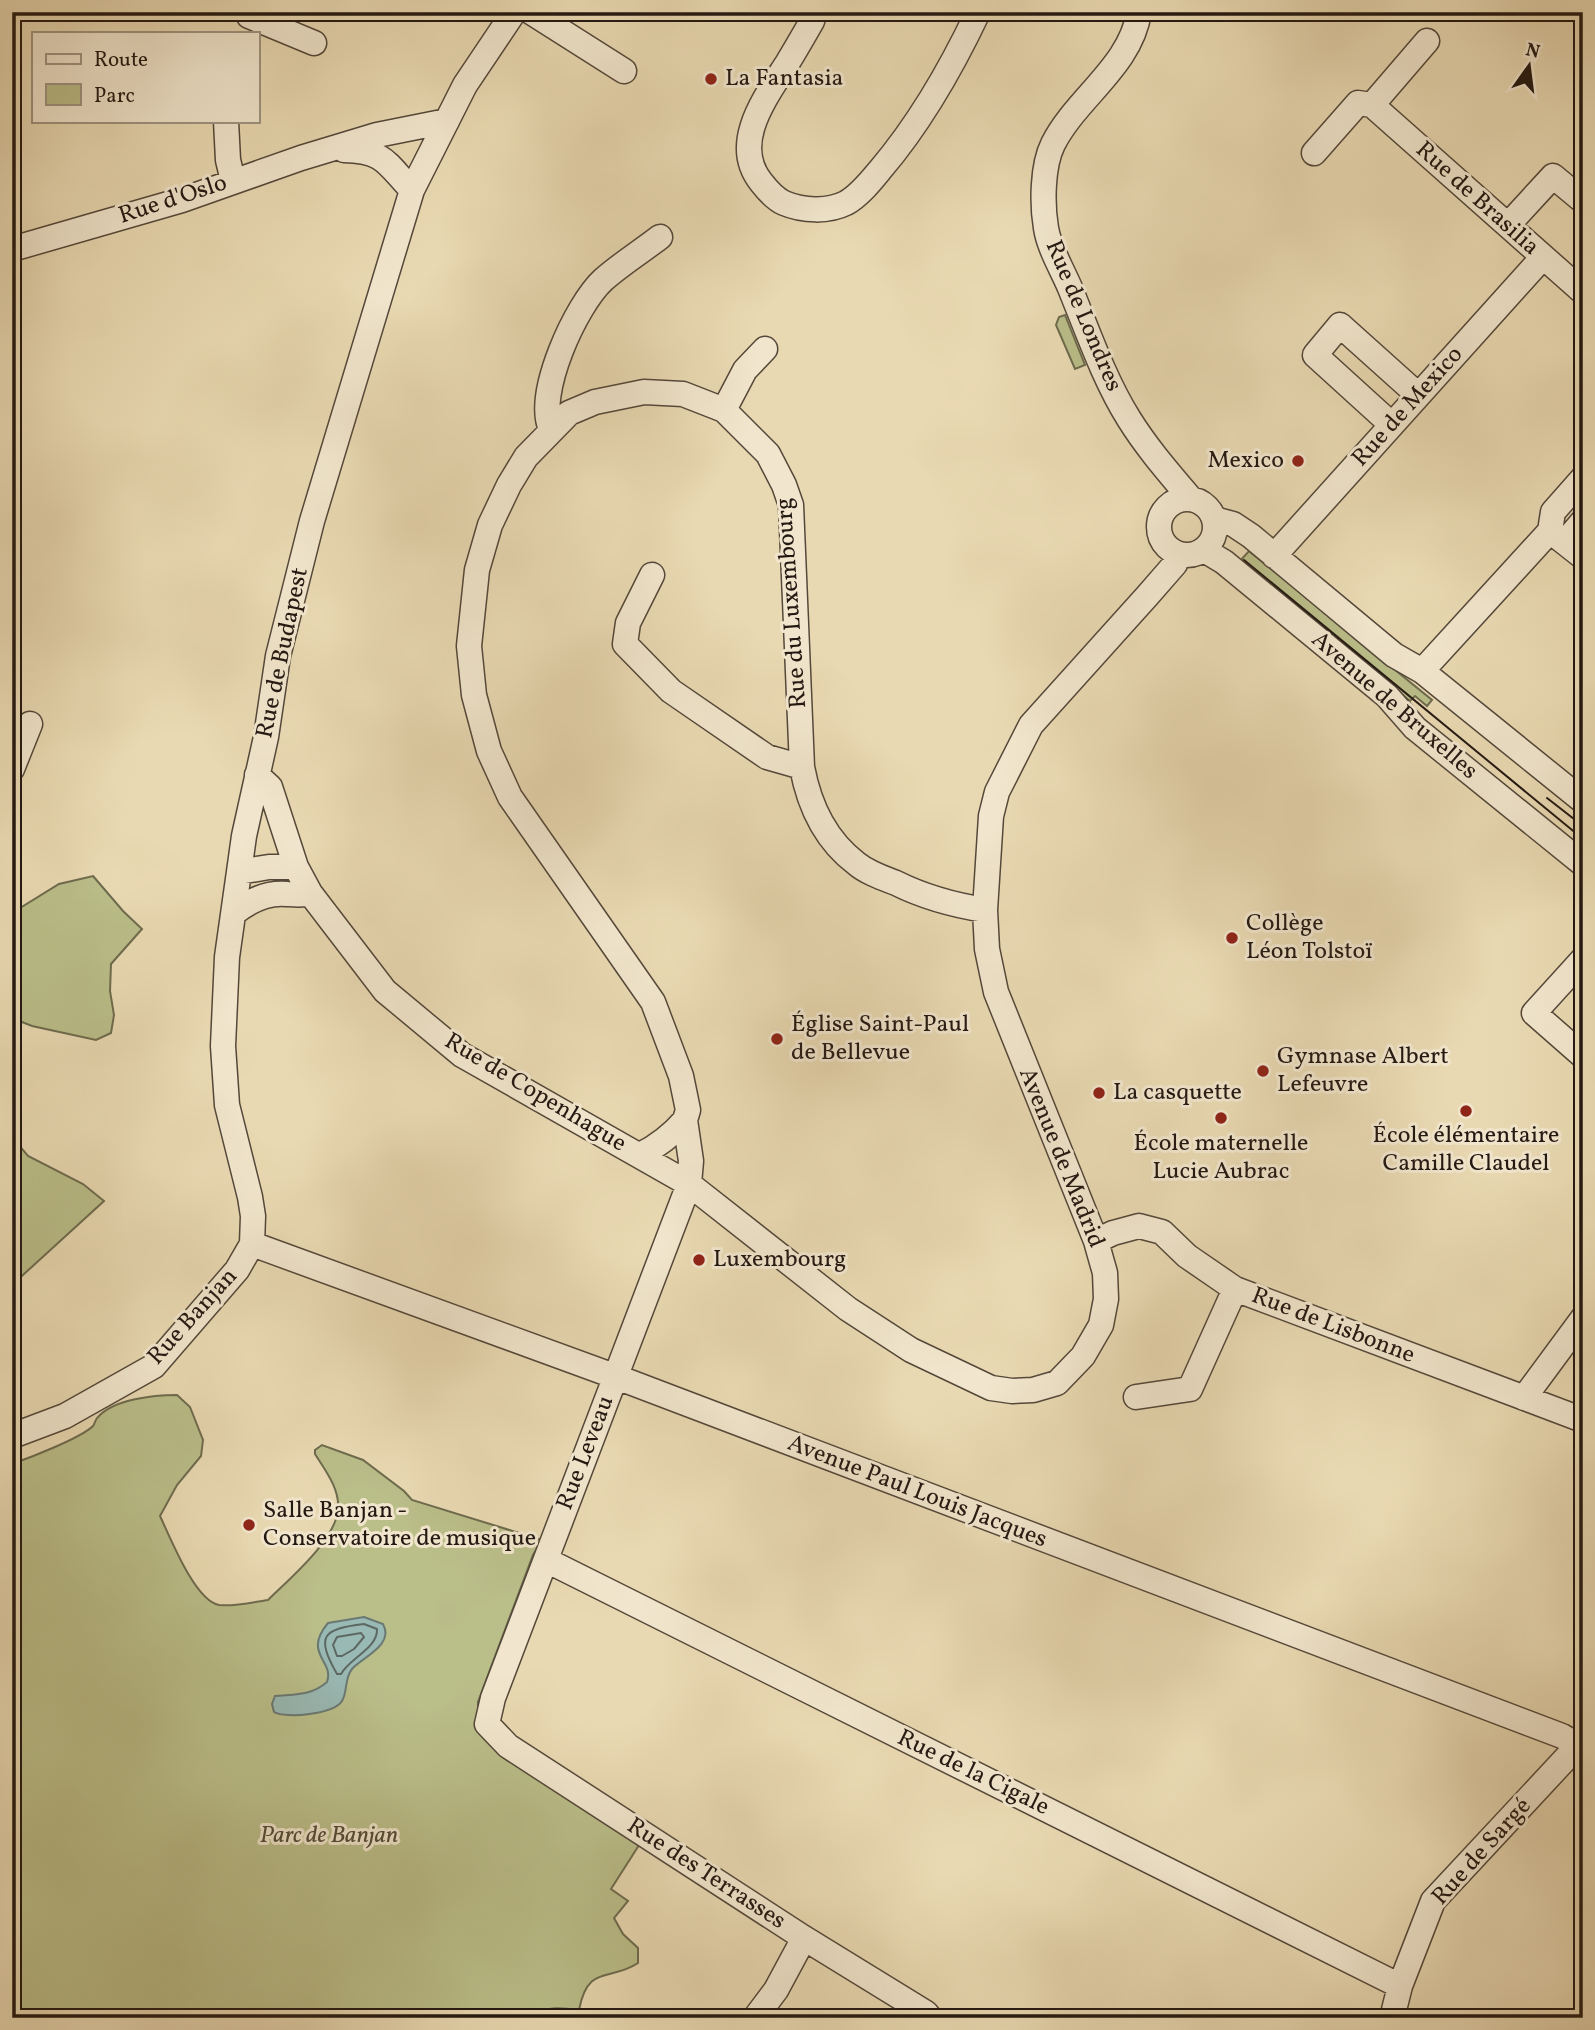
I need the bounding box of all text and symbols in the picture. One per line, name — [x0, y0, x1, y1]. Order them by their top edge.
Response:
legend — [32, 32, 259, 122]
north arrow — [1494, 32, 1564, 102]
text: N — [1523, 37, 1543, 66]
text: Route — [94, 46, 148, 75]
place label: La Fantasia — [725, 62, 844, 96]
marker: La Fantasia — [703, 71, 719, 87]
text: Parc — [94, 82, 135, 111]
street label: Rue de Brasilia — [1407, 134, 1547, 264]
street label: Rue d'Oslo — [115, 167, 231, 233]
street label: Rue de Londres — [1036, 235, 1130, 397]
street label: Rue de Mexico — [1344, 339, 1472, 475]
place label: Mexico — [1208, 444, 1284, 478]
marker: Mexico — [1290, 453, 1306, 469]
street label: Rue du Luxembourg — [768, 496, 816, 710]
street label: Rue de Budapest — [248, 565, 318, 741]
street label: Avenue de Bruxelles — [1303, 624, 1485, 788]
place label: Collège Léon Tolstoï — [1246, 907, 1373, 969]
marker: Collège Léon Tolstoï — [1224, 930, 1240, 946]
place label: Église Saint-Paul de Bellevue — [791, 1008, 969, 1070]
street label: Rue de Copenhague — [437, 1025, 633, 1161]
marker: Église Saint-Paul de Bellevue — [769, 1031, 785, 1047]
place label: Gymnase Albert Lefeuvre — [1277, 1040, 1449, 1102]
street label: Avenue de Madrid — [1009, 1063, 1113, 1253]
marker: Gymnase Albert Lefeuvre — [1255, 1063, 1271, 1079]
place label: La casquette — [1113, 1076, 1242, 1110]
marker: La casquette — [1091, 1085, 1107, 1101]
marker: École élémentaire Camille Claudel — [1458, 1103, 1474, 1119]
marker: École maternelle Lucie Aubrac — [1213, 1110, 1229, 1126]
place label: École élémentaire Camille Claudel — [1373, 1119, 1559, 1181]
place label: École maternelle Lucie Aubrac — [1134, 1127, 1308, 1189]
place label: Luxembourg — [713, 1243, 846, 1277]
marker: Luxembourg — [691, 1252, 707, 1268]
street label: Rue Banjan — [140, 1261, 246, 1373]
street label: Rue de Lisbonne — [1246, 1279, 1420, 1373]
street label: Rue Leveau — [549, 1391, 623, 1515]
street label: Avenue Paul Louis Jacques — [782, 1427, 1052, 1557]
place label: Salle Banjan - Conservatoire de musique — [263, 1494, 536, 1556]
marker: Salle Banjan - Conservatoire de musique — [241, 1517, 257, 1533]
street label: Rue de la Cigale — [891, 1721, 1055, 1825]
street label: Rue de Sargé — [1424, 1791, 1540, 1913]
street label: Rue des Terrasses — [620, 1810, 792, 1938]
park label: Parc de Banjan — [260, 1819, 398, 1853]

